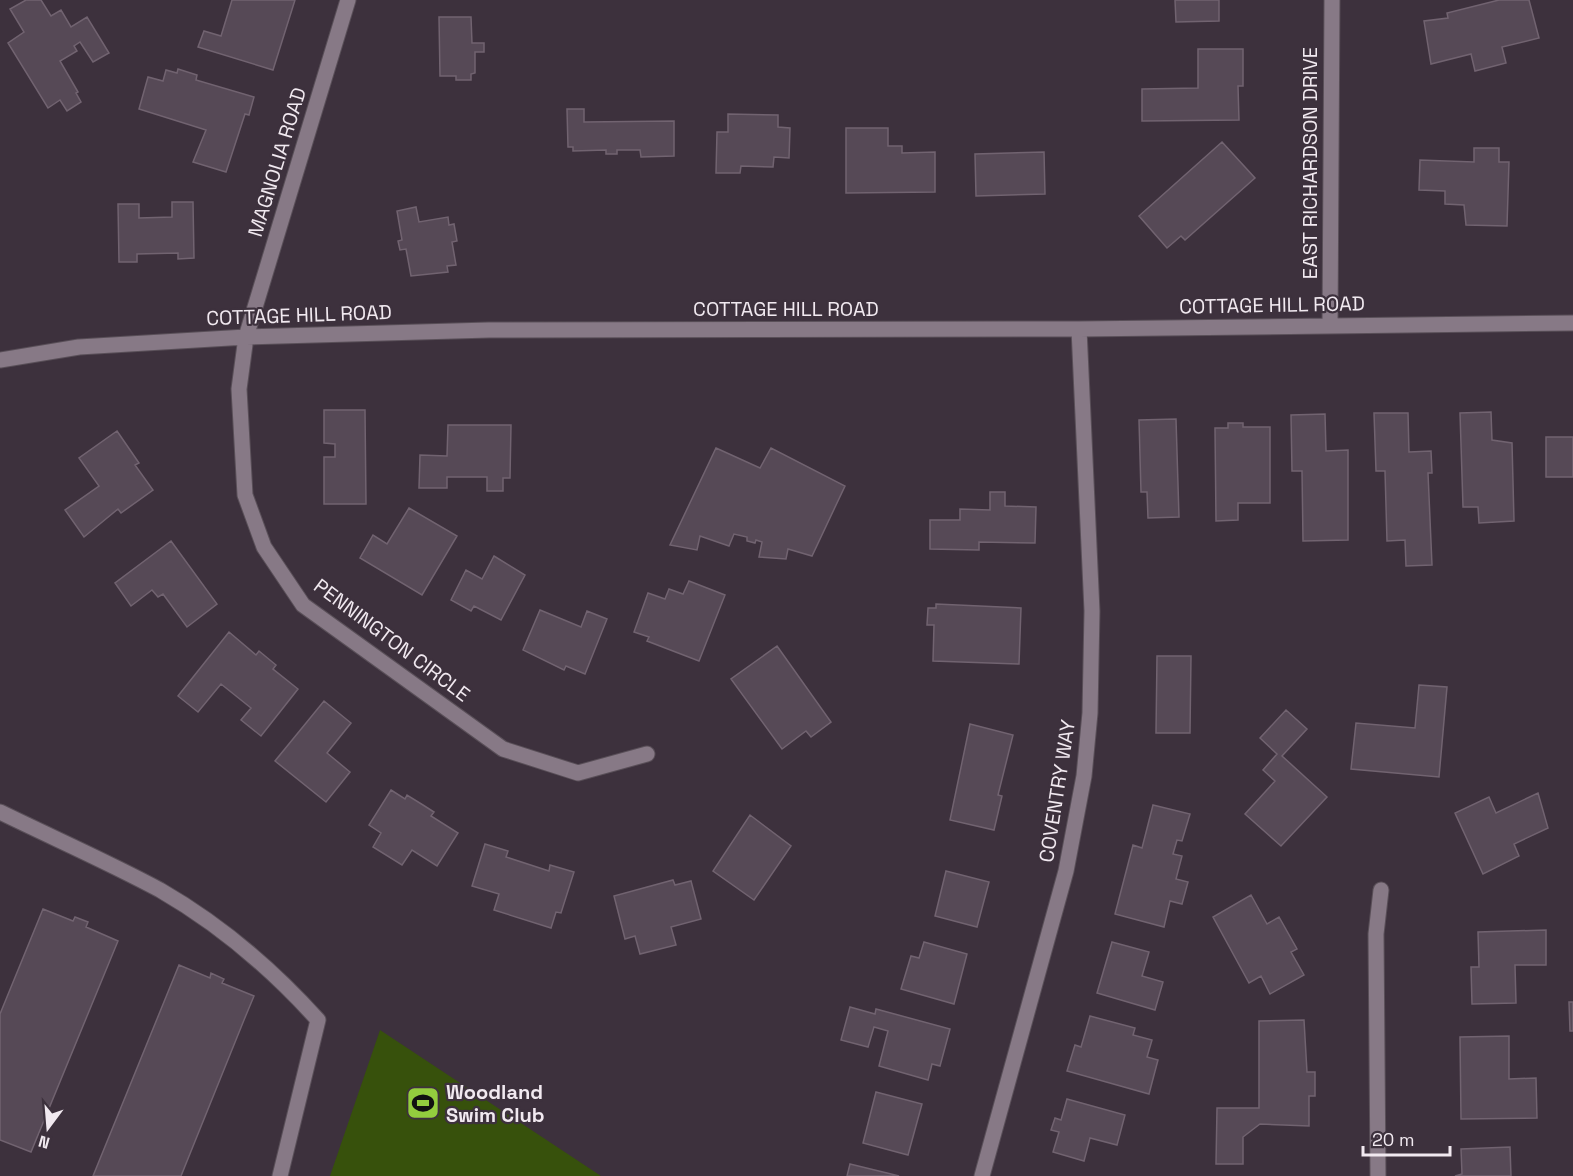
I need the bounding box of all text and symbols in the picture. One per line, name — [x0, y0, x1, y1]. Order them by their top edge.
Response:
street label: EAST RICHARDSON DRIVE — [1297, 47, 1323, 279]
street label: MAGNOLIA ROAD — [242, 84, 312, 240]
street label: COTTAGE HILL ROAD — [1179, 290, 1365, 320]
street label: COTTAGE HILL ROAD — [693, 296, 879, 322]
street label: COTTAGE HILL ROAD — [206, 299, 392, 331]
street label: PENNINGTON CIRCLE — [309, 573, 475, 707]
street label: COVENTRY WAY — [1033, 718, 1081, 864]
place label: Woodland Swim Club — [446, 1079, 545, 1128]
sports icon: Woodland Swim Club — [405, 1085, 441, 1121]
north arrow — [18, 1098, 78, 1158]
scale bar — [1363, 1119, 1450, 1157]
text: 20 m — [1372, 1128, 1415, 1151]
text: N — [36, 1130, 52, 1154]

